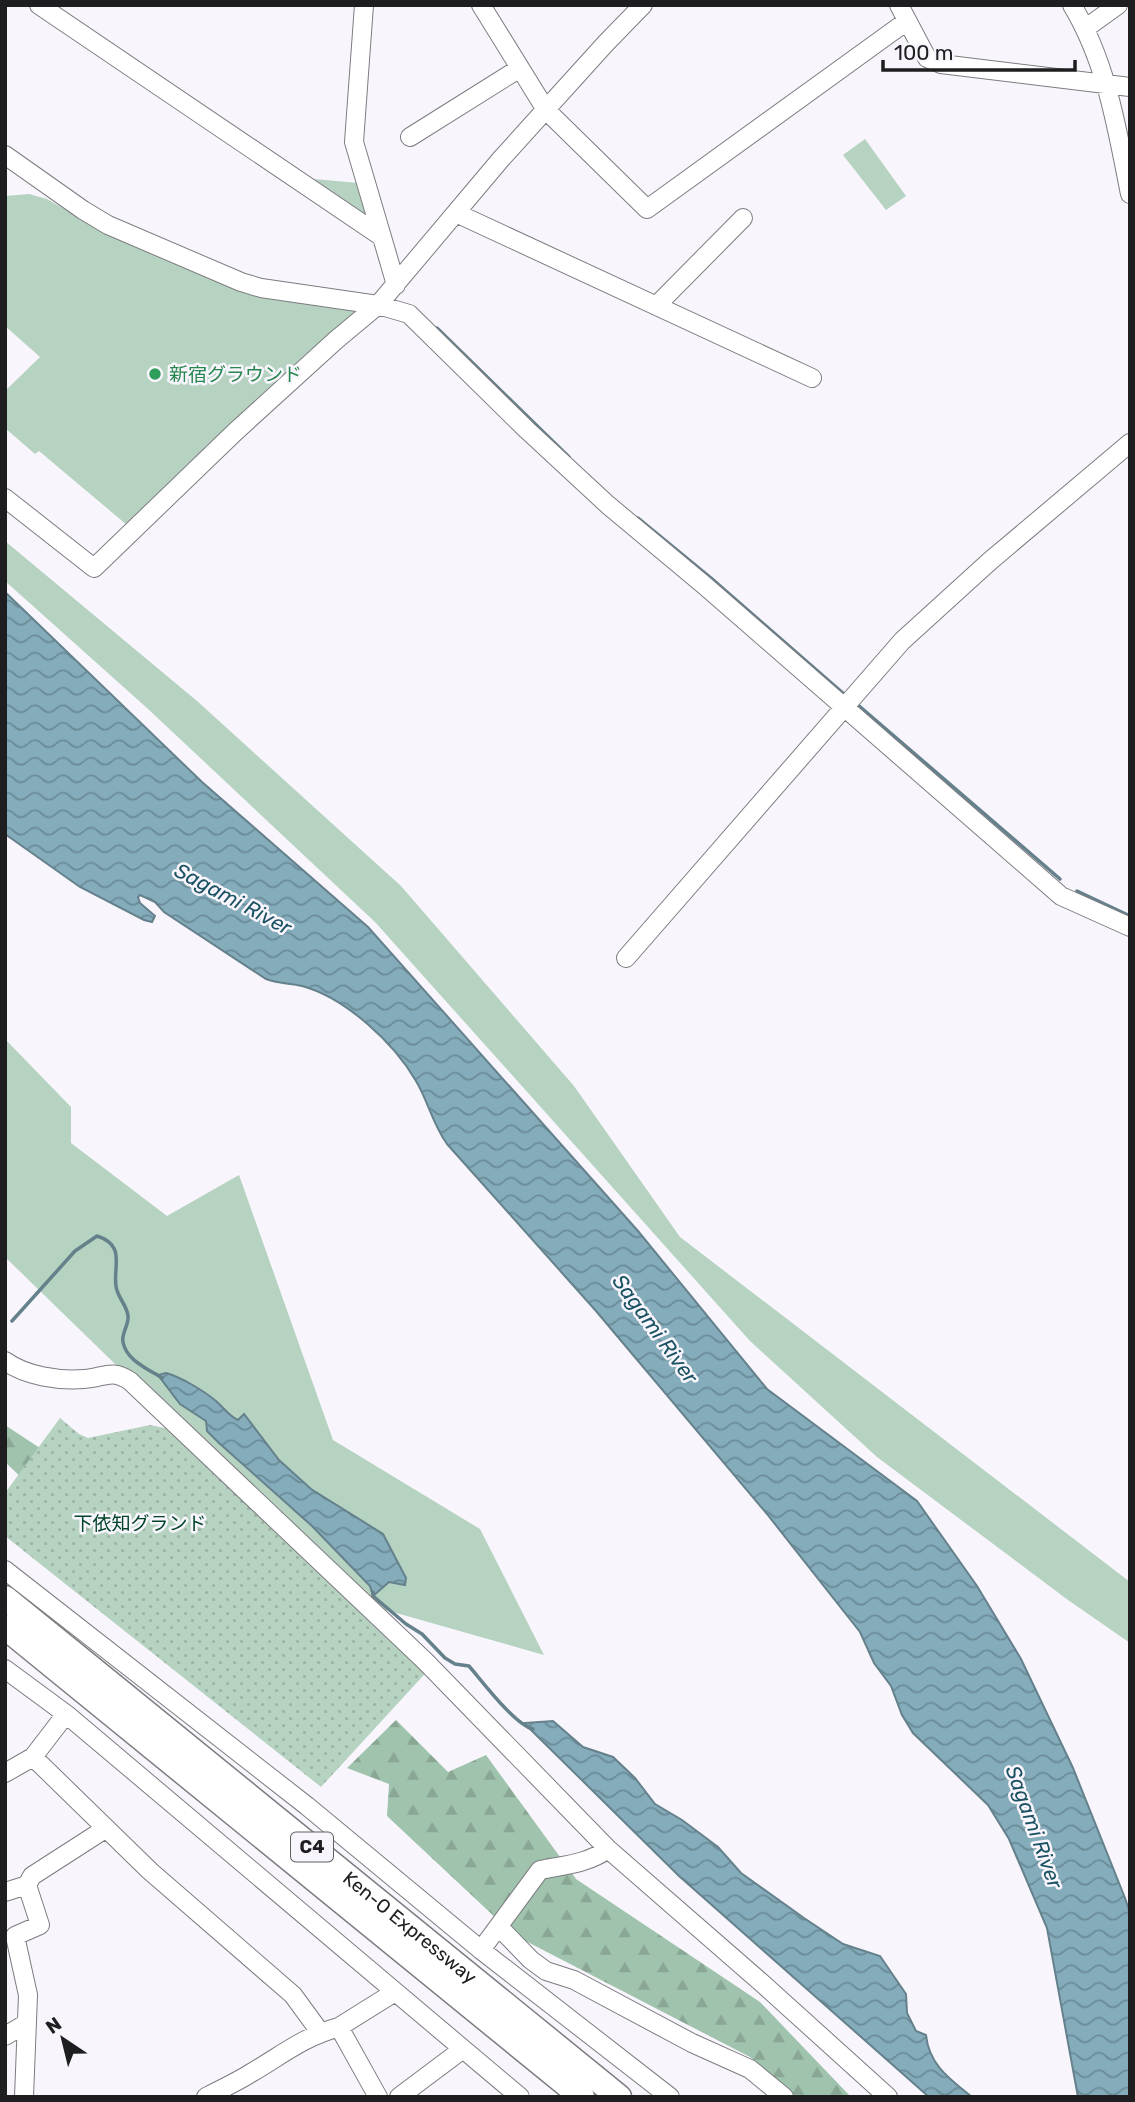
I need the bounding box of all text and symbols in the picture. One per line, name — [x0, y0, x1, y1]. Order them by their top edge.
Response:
scale bar — [883, 28, 1076, 72]
text: 100 m — [894, 40, 953, 65]
place label: 新宿グラウンド — [169, 363, 302, 386]
marker: 新宿グラウンド — [147, 366, 163, 382]
water label: Sagami River — [170, 857, 297, 940]
water label: Sagami River — [607, 1269, 704, 1389]
park label: 下依知グランド — [73, 1512, 207, 1535]
water label: Sagami River — [1001, 1762, 1069, 1893]
road number: C4 — [291, 1832, 333, 1861]
street label: Ken-O Expressway — [338, 1867, 481, 1989]
north arrow — [28, 2004, 98, 2074]
text: N — [41, 2012, 66, 2039]

